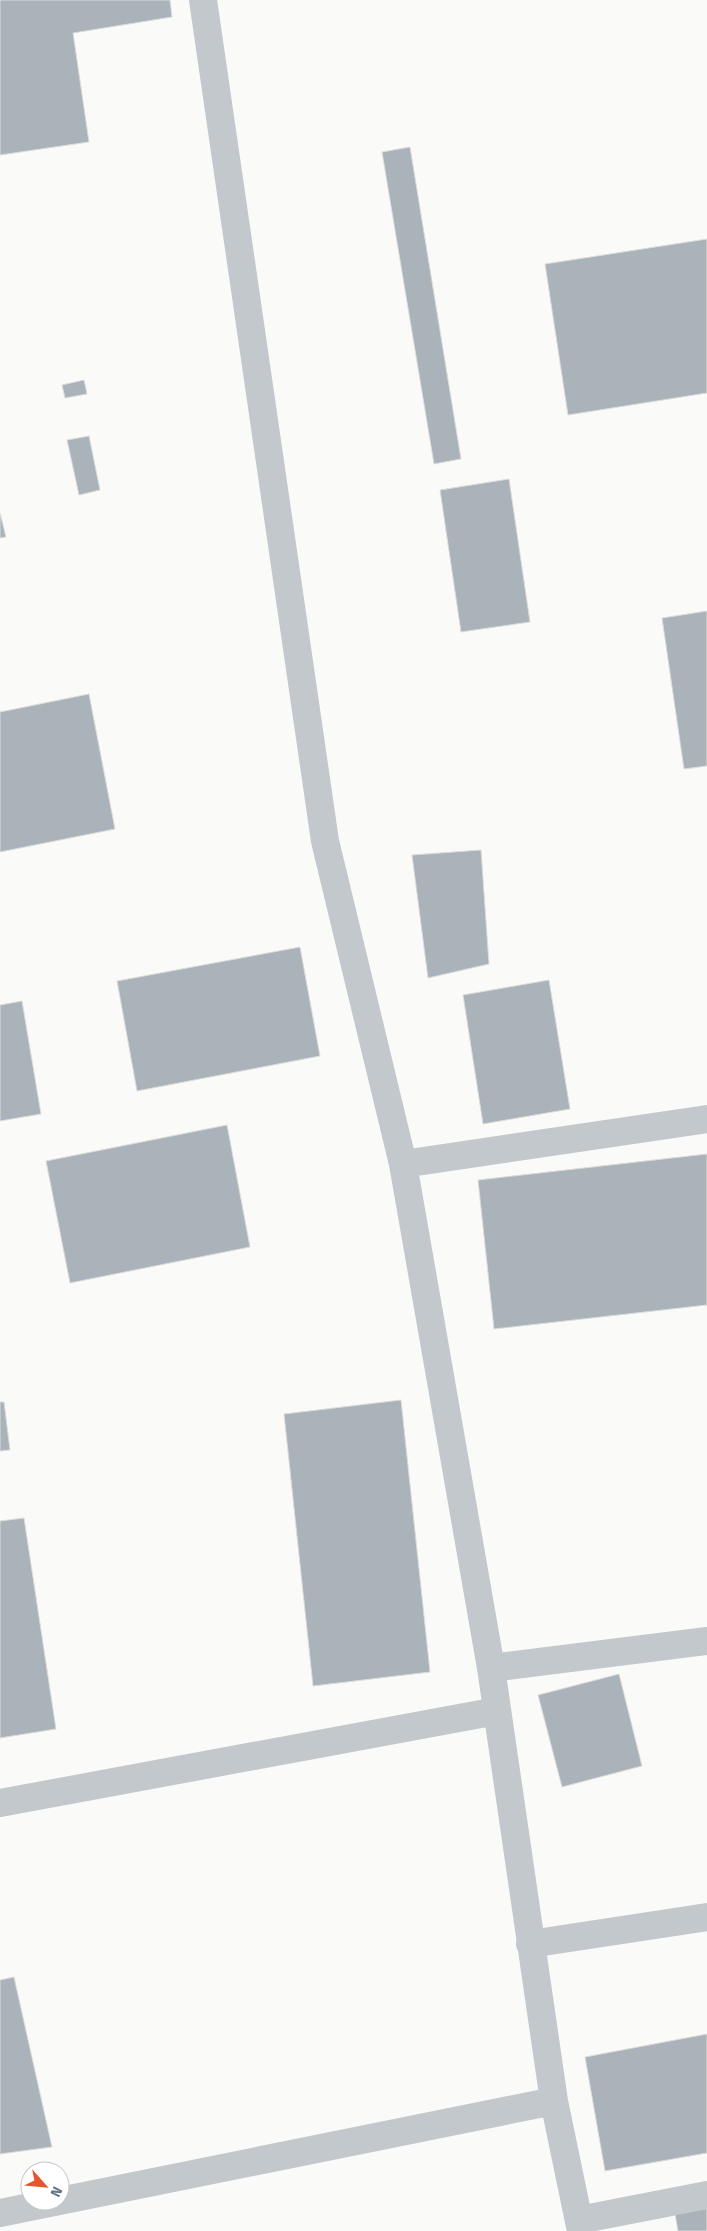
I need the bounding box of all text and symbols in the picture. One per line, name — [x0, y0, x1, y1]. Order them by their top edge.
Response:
north arrow — [20, 2161, 70, 2211]
text: N — [46, 2184, 66, 2200]

